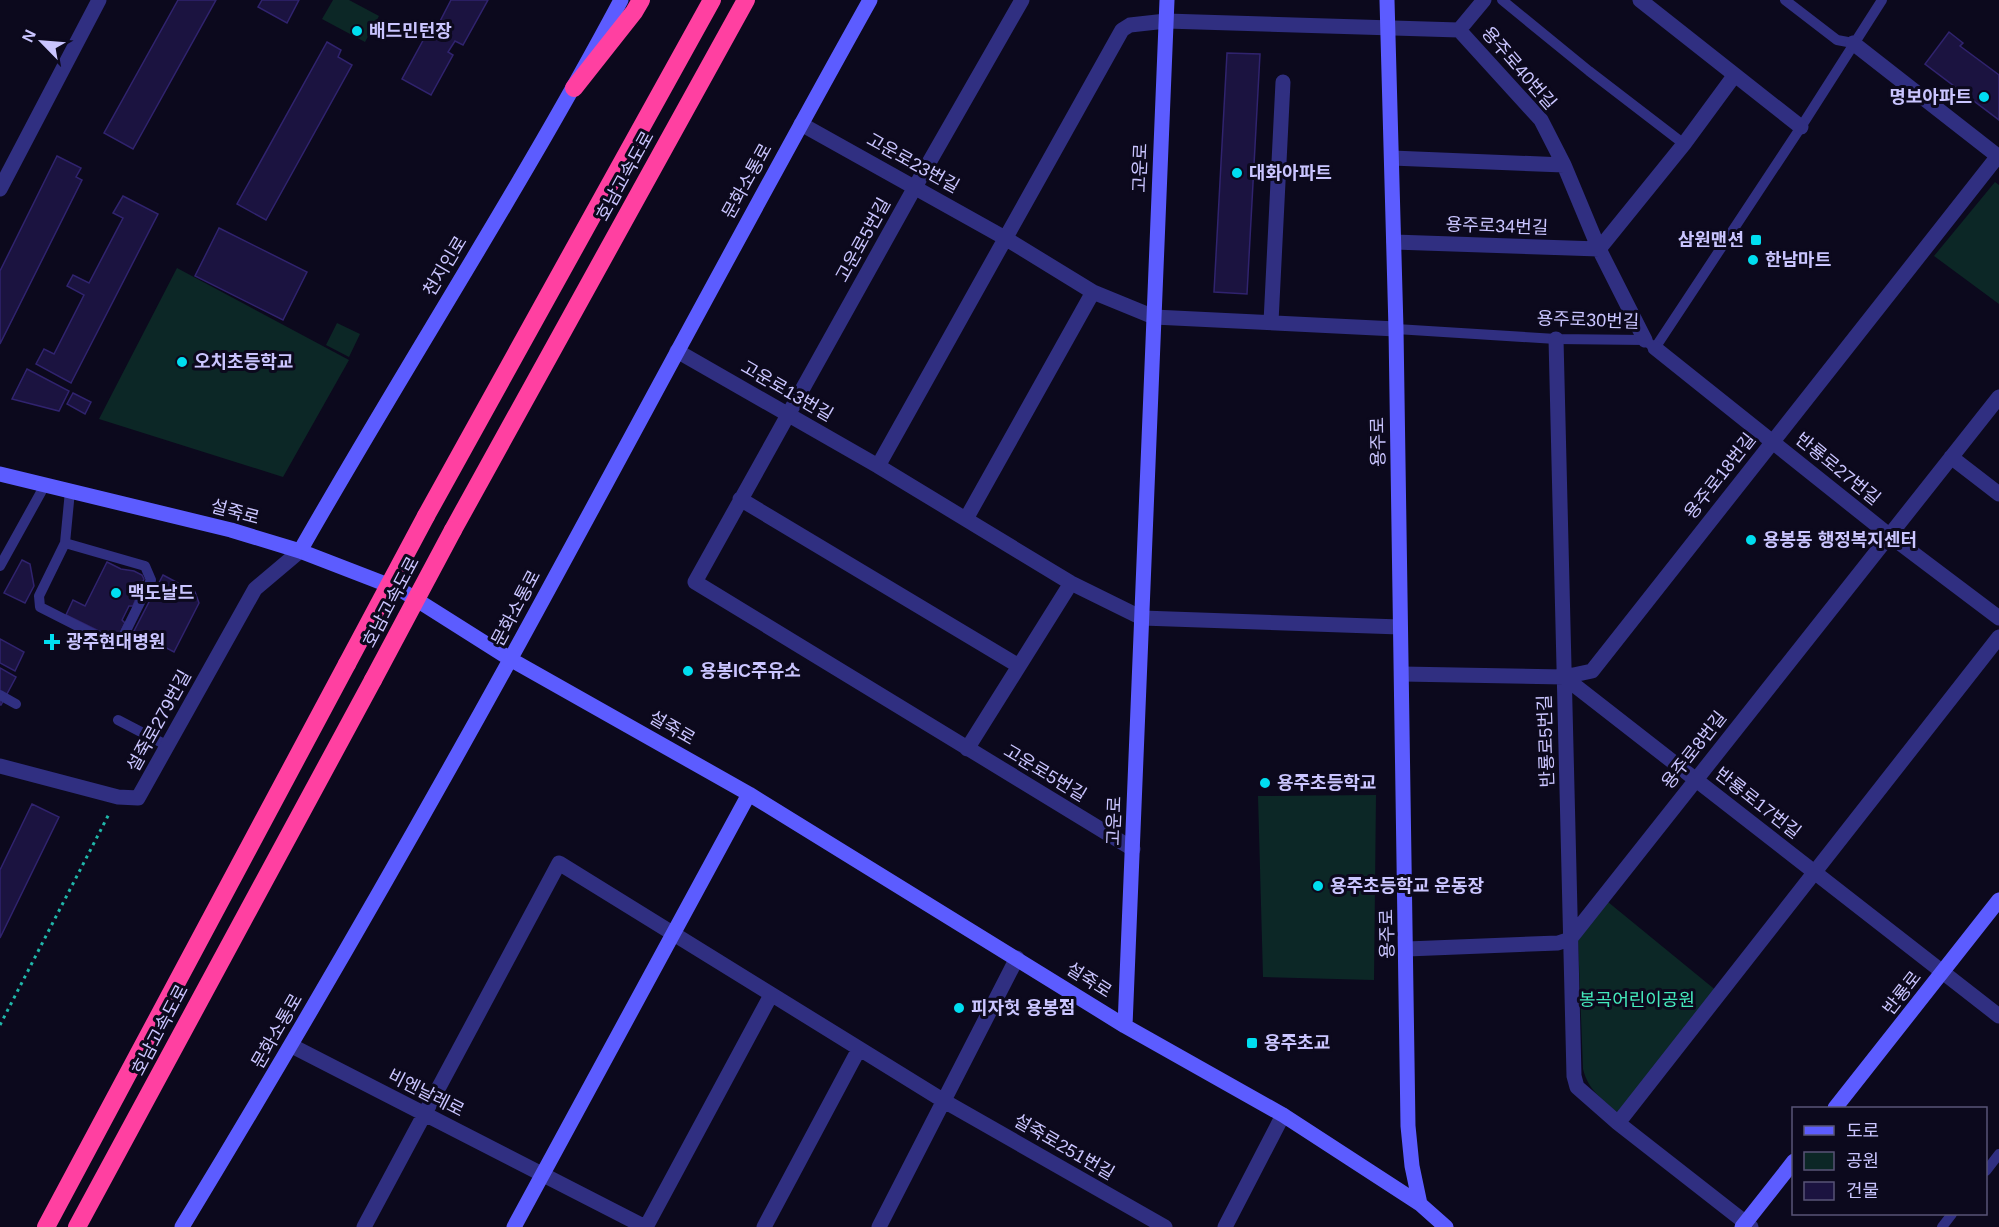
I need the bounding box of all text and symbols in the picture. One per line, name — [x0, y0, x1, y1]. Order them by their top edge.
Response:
north arrow — [12, 12, 72, 72]
place label: 배드민턴장 — [369, 21, 452, 41]
street label: 용주로40번길 — [1478, 23, 1560, 113]
marker: 배드민턴장 — [350, 24, 364, 38]
text: N — [19, 27, 39, 45]
place label: 명보아파트 — [1889, 87, 1972, 107]
marker: 명보아파트 — [1977, 90, 1991, 104]
street label: 호남고속도로 — [592, 128, 658, 224]
street label: 고운로23번길 — [863, 129, 963, 197]
street label: 문화소통로 — [718, 140, 776, 222]
street label: 고운로 — [1129, 143, 1151, 193]
place label: 대화아파트 — [1249, 163, 1332, 183]
marker: 대화아파트 — [1230, 166, 1244, 180]
street label: 고운로5번길 — [832, 195, 894, 285]
street label: 용주로34번길 — [1445, 214, 1549, 238]
place label: 삼원맨션 — [1678, 230, 1744, 250]
street label: 천지인로 — [419, 232, 471, 300]
marker: 삼원맨션 — [1749, 233, 1763, 247]
place label: 한남마트 — [1765, 250, 1831, 270]
marker: 한남마트 — [1746, 253, 1760, 267]
street label: 용주로30번길 — [1536, 308, 1640, 332]
place label: 오치초등학교 — [194, 352, 293, 372]
marker: 오치초등학교 — [175, 355, 189, 369]
street label: 고운로13번길 — [737, 357, 837, 425]
street label: 용주로 — [1368, 417, 1388, 467]
street label: 용주로18번길 — [1680, 429, 1760, 523]
street label: 반룡로27번길 — [1792, 429, 1884, 509]
street label: 설죽로 — [208, 496, 262, 528]
place label: 용봉동 행정복지센터 — [1763, 530, 1917, 550]
marker: 용봉동 행정복지센터 — [1744, 533, 1758, 547]
street label: 호남고속도로 — [359, 553, 423, 651]
street label: 문화소통로 — [488, 567, 544, 649]
place label: 맥도날드 — [128, 583, 194, 603]
marker: 맥도날드 — [109, 586, 123, 600]
place label: 광주현대병원 — [66, 632, 165, 652]
marker: 광주현대병원 — [43, 633, 61, 651]
place label: 용봉IC주유소 — [700, 661, 801, 681]
marker: 용봉IC주유소 — [681, 664, 695, 678]
street label: 설죽로279번길 — [123, 667, 195, 775]
street label: 반룡로5번길 — [1534, 694, 1558, 788]
street label: 설죽로 — [645, 707, 699, 749]
street label: 용주로8번길 — [1658, 707, 1730, 793]
street label: 고운로5번길 — [1000, 741, 1090, 805]
street label: 반룡로17번길 — [1711, 763, 1805, 843]
place label: 용주초등학교 — [1277, 773, 1376, 793]
marker: 용주초등학교 — [1258, 776, 1272, 790]
street label: 고운로 — [1103, 796, 1125, 846]
place label: 용주초등학교 운동장 — [1330, 876, 1484, 896]
marker: 용주초등학교 운동장 — [1311, 879, 1325, 893]
street label: 용주로 — [1377, 909, 1397, 959]
street label: 설죽로 — [1063, 958, 1115, 1002]
street label: 반룡로 — [1879, 967, 1925, 1019]
street label: 호남고속도로 — [128, 981, 192, 1079]
street label: 문화소통로 — [248, 990, 306, 1072]
park label: 봉곡어린이공원 — [1579, 990, 1695, 1010]
place label: 피자헛 용봉점 — [971, 998, 1075, 1018]
marker: 피자헛 용봉점 — [952, 1001, 966, 1015]
place label: 용주초교 — [1264, 1033, 1330, 1053]
marker: 용주초교 — [1245, 1036, 1259, 1050]
street label: 비엔날레로 — [385, 1065, 467, 1121]
legend — [1792, 1107, 1987, 1215]
street label: 설죽로251번길 — [1010, 1110, 1118, 1184]
text: 도로 — [1846, 1121, 1879, 1141]
text: 공원 — [1846, 1151, 1879, 1171]
text: 건물 — [1846, 1181, 1879, 1201]

